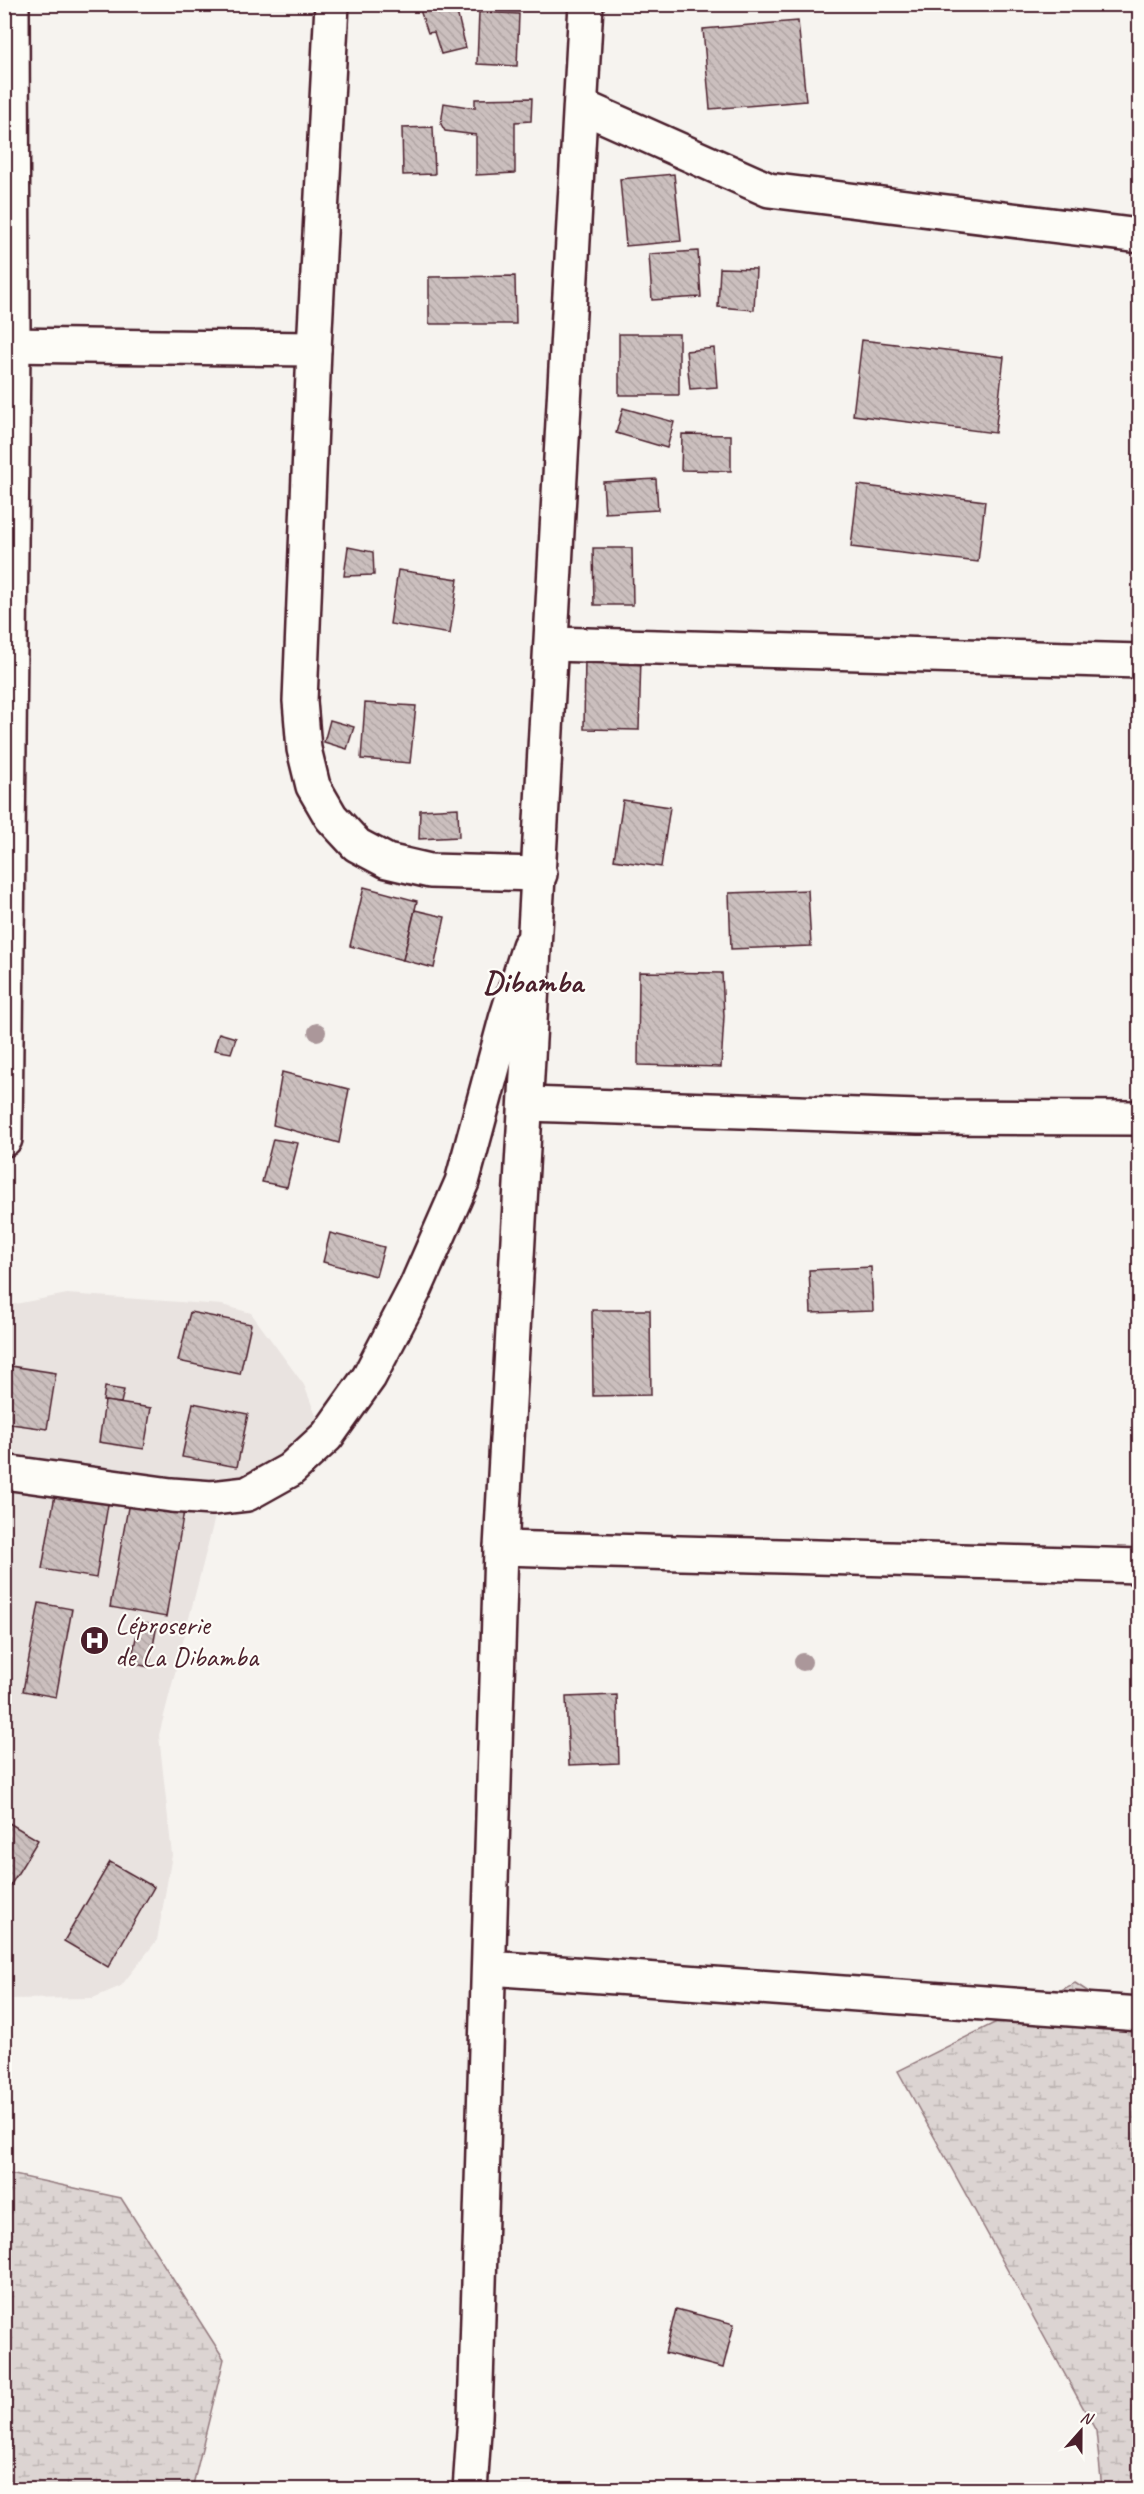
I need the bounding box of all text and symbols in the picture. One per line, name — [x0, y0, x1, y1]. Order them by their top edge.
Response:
district label: Dibamba — [483, 961, 586, 1002]
place label: Léproserie de La Dibamba — [115, 1607, 260, 1674]
hospital icon: Léproserie de La Dibamba — [78, 1624, 110, 1656]
north arrow — [1051, 2401, 1111, 2461]
text: N — [1078, 2407, 1097, 2430]

